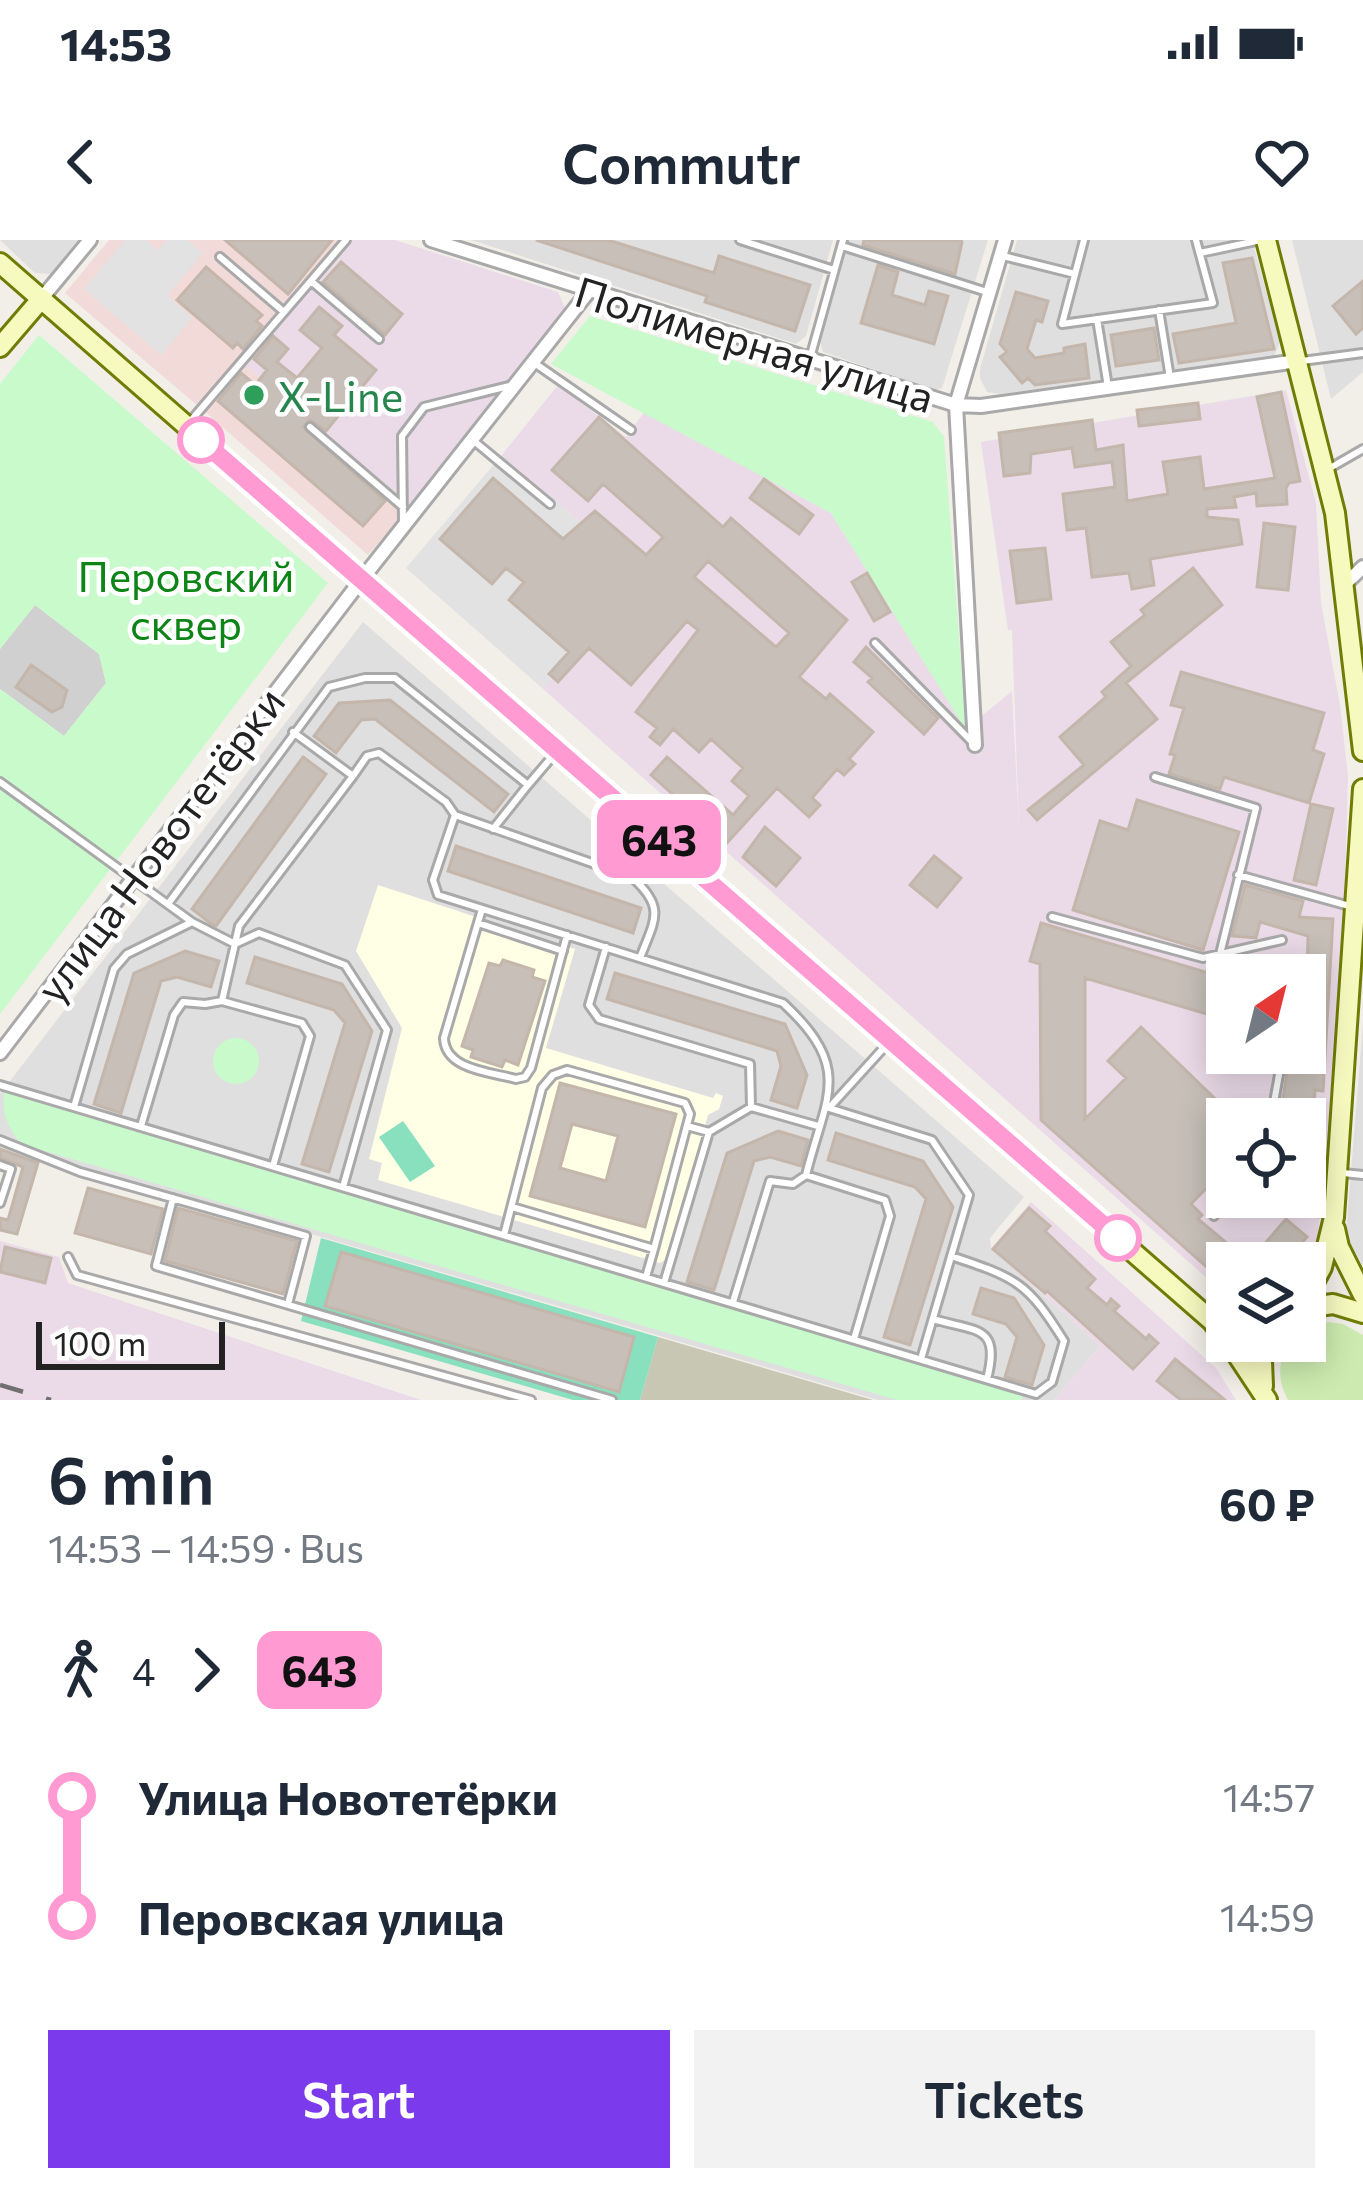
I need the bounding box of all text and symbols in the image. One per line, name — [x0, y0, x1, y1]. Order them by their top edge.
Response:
text: 14:53 — [60, 15, 172, 70]
icon: back — [48, 129, 114, 195]
text: Commutr — [562, 129, 801, 195]
icon: heart — [1249, 129, 1315, 195]
street label: Полимерная улица — [570, 264, 940, 422]
place label: X-Line — [278, 369, 403, 421]
marker: X-Line — [241, 382, 267, 408]
unlabelled marker — [179, 418, 223, 462]
park label: Перовский сквер — [78, 549, 294, 649]
street label: улица Новотетёрки — [24, 676, 294, 1012]
line badge: 643 — [590, 800, 728, 878]
text: 643 — [621, 813, 697, 865]
north arrow — [1206, 954, 1326, 1074]
map controls — [1206, 954, 1326, 1362]
button: locate — [1206, 1098, 1326, 1218]
unlabelled marker — [1096, 1216, 1140, 1260]
button: layers — [1206, 1242, 1326, 1362]
scale bar — [36, 1316, 225, 1369]
text: 100 m — [54, 1322, 146, 1363]
text: 6 min — [48, 1437, 215, 1518]
text: 60 ₽ — [1219, 1475, 1315, 1530]
text: 14:53 – 14:59 · Bus — [48, 1523, 364, 1571]
icon: walk — [48, 1637, 114, 1703]
icon: forward — [173, 1637, 239, 1703]
text: 643 — [281, 1644, 358, 1696]
text: 4 — [132, 1646, 155, 1694]
text: Улица Новотетёрки — [138, 1769, 558, 1824]
text: 14:57 — [1223, 1772, 1315, 1820]
text: Перовская улица — [138, 1889, 504, 1944]
text: 14:59 — [1220, 1892, 1315, 1940]
button: Start — [48, 2030, 670, 2168]
button: Tickets — [694, 2030, 1315, 2168]

